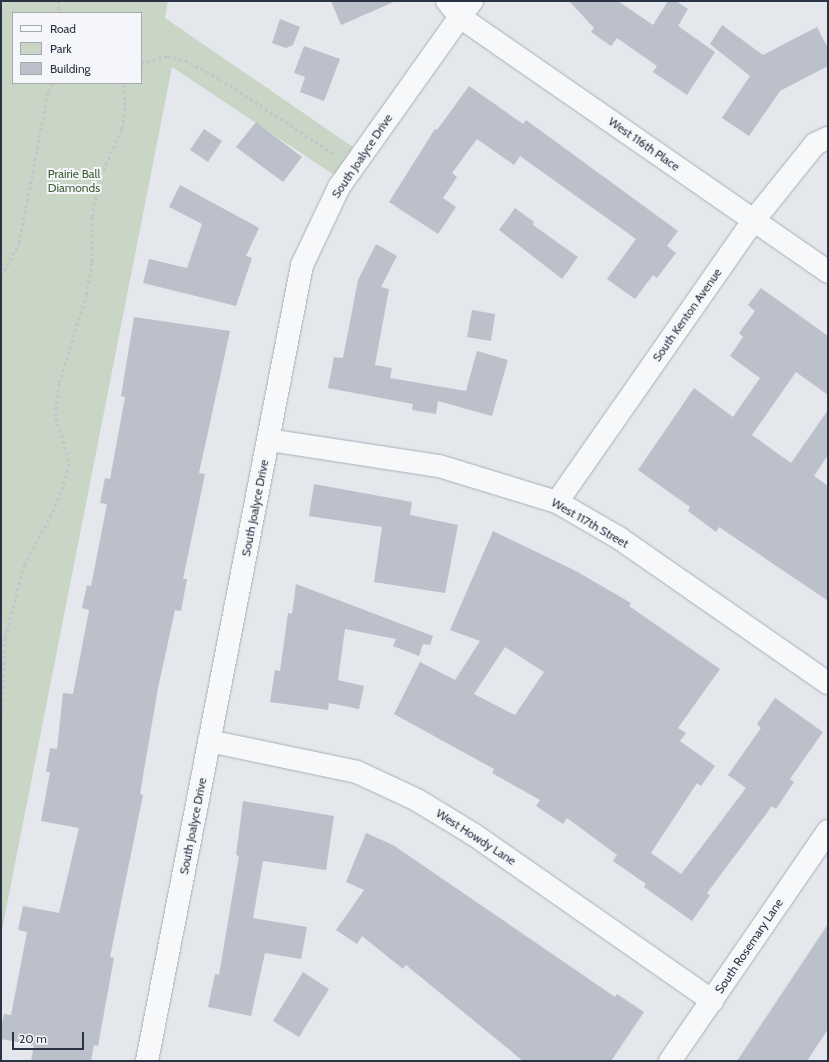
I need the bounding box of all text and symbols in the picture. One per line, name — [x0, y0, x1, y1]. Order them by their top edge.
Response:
legend — [12, 12, 142, 84]
text: Road — [50, 21, 76, 36]
text: Park — [50, 41, 72, 56]
text: Building — [50, 61, 91, 76]
street label: South Joalyce Drive — [329, 111, 395, 201]
street label: West 116th Place — [606, 114, 682, 174]
park label: Prairie Ball Diamonds — [48, 167, 100, 195]
street label: South Kenton Avenue — [649, 266, 725, 364]
street label: South Joalyce Drive — [239, 458, 271, 558]
street label: West 117th Street — [549, 495, 631, 551]
street label: South Joalyce Drive — [177, 776, 209, 876]
street label: West Howdy Lane — [433, 806, 519, 868]
street label: South Rosemary Lane — [712, 896, 786, 996]
scale bar — [14, 1024, 86, 1050]
text: 20 m — [19, 1031, 47, 1046]

